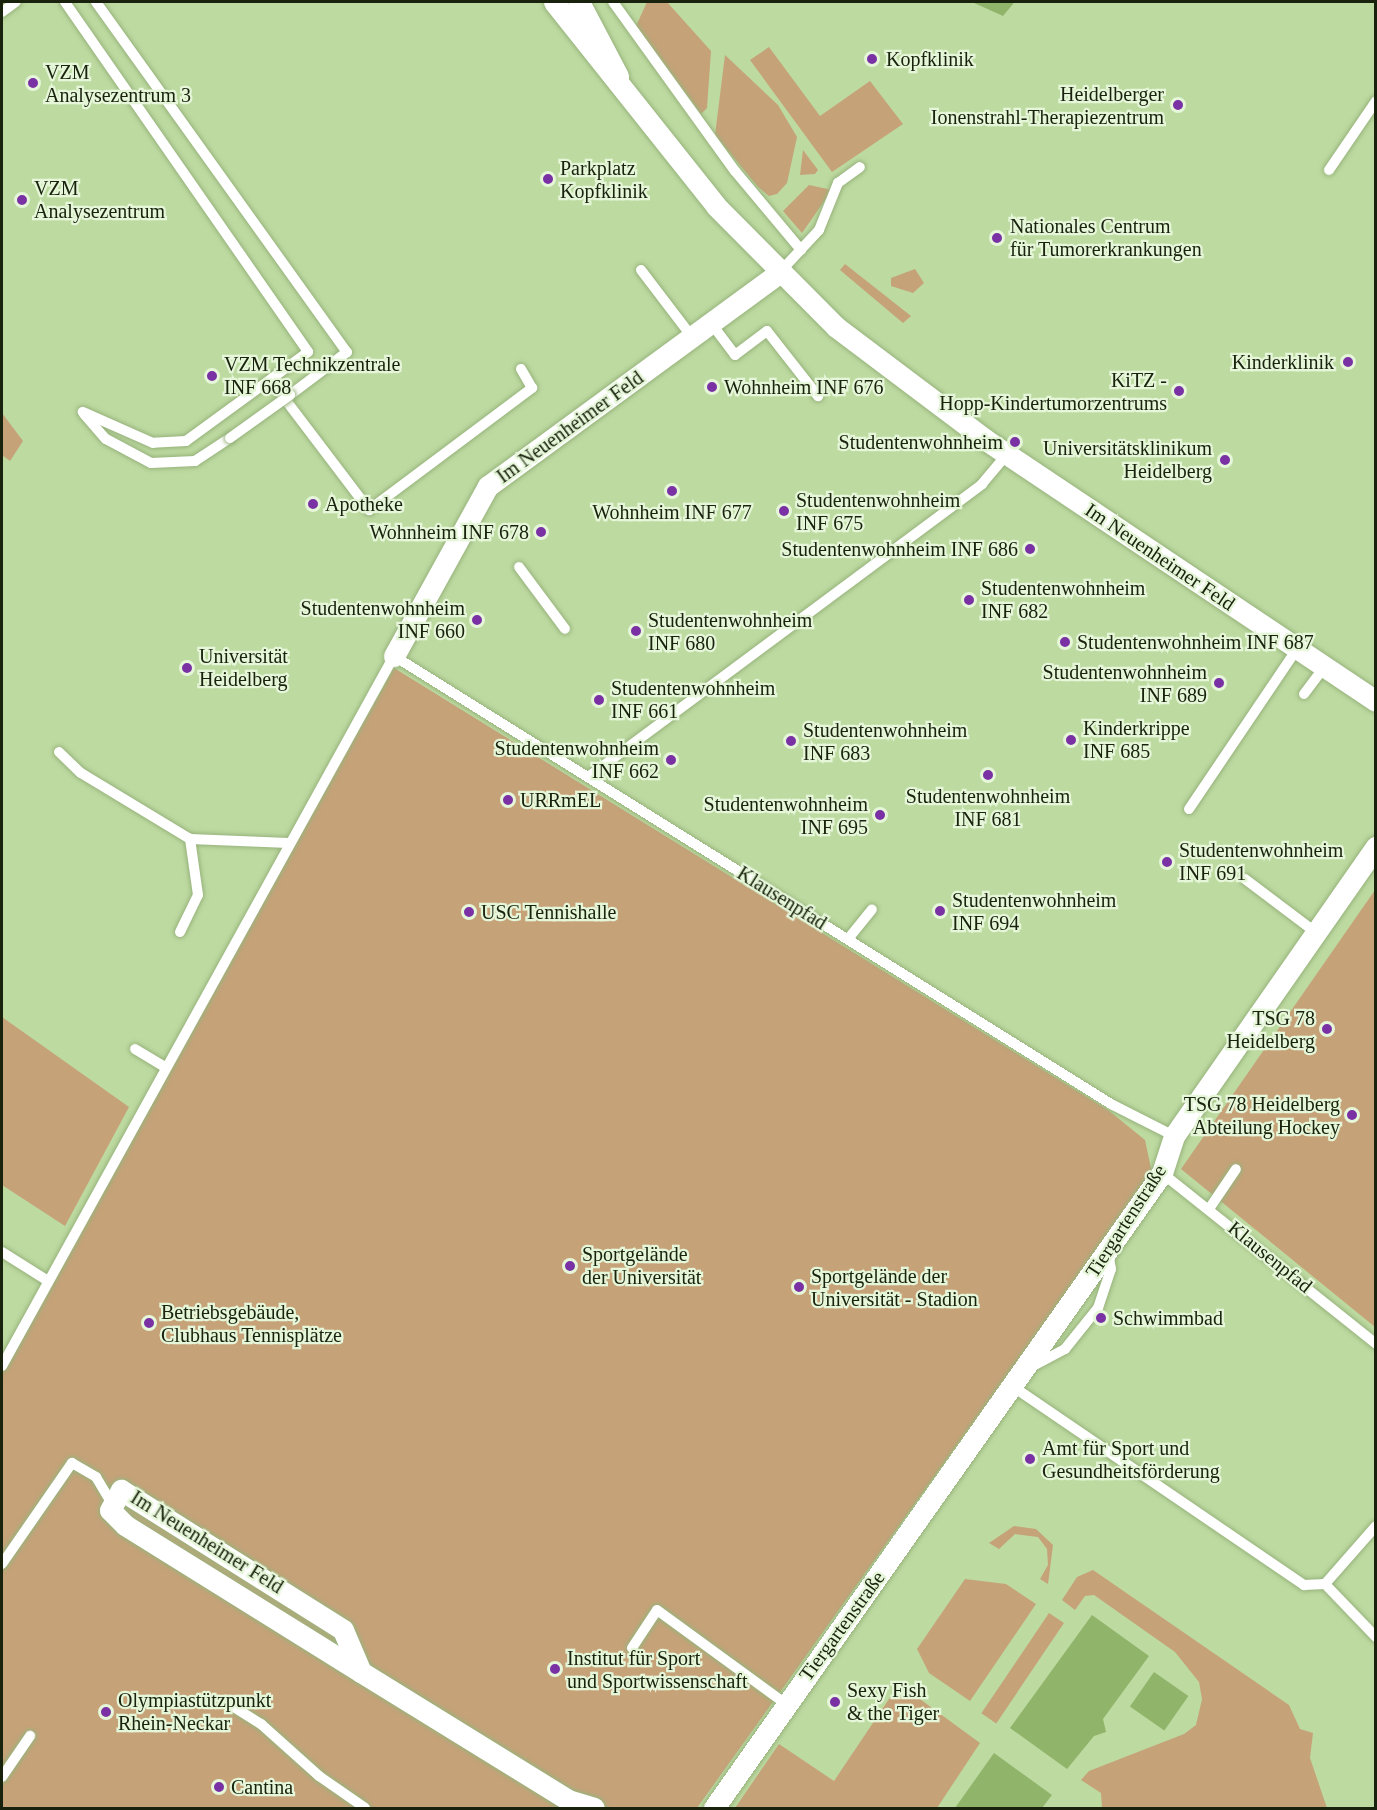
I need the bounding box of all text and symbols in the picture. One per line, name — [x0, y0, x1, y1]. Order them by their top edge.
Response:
place label: Kopfklinik — [886, 47, 974, 71]
marker: Kopfklinik — [863, 50, 881, 68]
place label: VZM Analysezentrum 3 — [45, 60, 191, 107]
marker: VZM Analysezentrum 3 — [26, 76, 40, 90]
place label: Heidelberger Ionenstrahl-Therapiezentrum — [931, 82, 1164, 129]
marker: Heidelberger Ionenstrahl-Therapiezentrum — [1169, 96, 1187, 114]
place label: Parkplatz Kopfklinik — [560, 156, 648, 203]
marker: Parkplatz Kopfklinik — [541, 172, 555, 186]
place label: VZM Analysezentrum — [34, 176, 165, 223]
marker: VZM Analysezentrum — [15, 193, 29, 207]
place label: Nationales Centrum für Tumorerkrankungen — [1010, 214, 1202, 261]
marker: Nationales Centrum für Tumorerkrankungen — [988, 229, 1006, 247]
place label: Kinderklinik — [1232, 350, 1334, 374]
place label: VZM Technikzentrale INF 668 — [224, 352, 401, 399]
marker: Kinderklinik — [1339, 353, 1357, 371]
street label: Im Neuenheimer Feld — [492, 366, 648, 488]
place label: KiTZ - Hopp-Kindertumorzentrums — [939, 368, 1167, 415]
marker: VZM Technikzentrale INF 668 — [205, 369, 219, 383]
place label: Wohnheim INF 676 — [724, 375, 883, 399]
marker: Wohnheim INF 676 — [705, 380, 719, 394]
marker: KiTZ - Hopp-Kindertumorzentrums — [1172, 384, 1186, 398]
place label: Studentenwohnheim — [839, 430, 1003, 454]
marker: Studentenwohnheim — [1008, 435, 1022, 449]
place label: Universitätsklinikum Heidelberg — [1043, 436, 1212, 483]
marker: Universitätsklinikum Heidelberg — [1216, 451, 1234, 469]
marker: Wohnheim INF 677 — [665, 484, 679, 498]
place label: Studentenwohnheim INF 675 — [796, 488, 960, 535]
place label: Apotheke — [325, 492, 403, 516]
marker: Apotheke — [306, 497, 320, 511]
street label: Im Neuenheimer Feld — [1081, 498, 1239, 616]
place label: Wohnheim INF 677 — [592, 500, 752, 524]
marker: Studentenwohnheim INF 675 — [777, 504, 791, 518]
place label: Wohnheim INF 678 — [370, 520, 529, 544]
marker: Wohnheim INF 678 — [534, 525, 548, 539]
place label: Studentenwohnheim INF 686 — [781, 537, 1018, 561]
marker: Studentenwohnheim INF 686 — [1023, 542, 1037, 556]
place label: Studentenwohnheim INF 682 — [981, 576, 1145, 623]
marker: Studentenwohnheim INF 682 — [962, 593, 976, 607]
place label: Studentenwohnheim INF 660 — [301, 596, 465, 643]
place label: Studentenwohnheim INF 680 — [648, 608, 812, 655]
marker: Studentenwohnheim INF 660 — [470, 613, 484, 627]
marker: Studentenwohnheim INF 680 — [629, 624, 643, 638]
place label: Studentenwohnheim INF 687 — [1077, 630, 1314, 654]
marker: Studentenwohnheim INF 687 — [1058, 635, 1072, 649]
place label: Universität Heidelberg — [199, 644, 288, 691]
place label: Studentenwohnheim INF 689 — [1043, 660, 1207, 707]
marker: Universität Heidelberg — [180, 661, 194, 675]
place label: Studentenwohnheim INF 661 — [611, 676, 775, 723]
marker: Studentenwohnheim INF 689 — [1212, 676, 1226, 690]
marker: Studentenwohnheim INF 661 — [592, 693, 606, 707]
place label: Kinderkrippe INF 685 — [1083, 716, 1190, 763]
place label: Studentenwohnheim INF 683 — [803, 718, 967, 765]
marker: Kinderkrippe INF 685 — [1064, 733, 1078, 747]
marker: Studentenwohnheim INF 683 — [784, 734, 798, 748]
place label: Studentenwohnheim INF 662 — [495, 736, 659, 783]
marker: Studentenwohnheim INF 662 — [664, 753, 678, 767]
marker: Studentenwohnheim INF 681 — [981, 768, 995, 782]
place label: Studentenwohnheim INF 681 — [906, 784, 1070, 831]
place label: URRmEL — [520, 788, 601, 812]
place label: Studentenwohnheim INF 695 — [704, 792, 868, 839]
marker: URRmEL — [501, 793, 515, 807]
marker: Studentenwohnheim INF 695 — [873, 808, 887, 822]
place label: Studentenwohnheim INF 691 — [1179, 838, 1343, 885]
marker: Studentenwohnheim INF 691 — [1160, 855, 1174, 869]
street label: Klausenpfad — [733, 861, 831, 935]
place label: Studentenwohnheim INF 694 — [952, 888, 1116, 935]
place label: USC Tennishalle — [481, 900, 617, 924]
marker: Studentenwohnheim INF 694 — [933, 904, 947, 918]
marker: USC Tennishalle — [462, 905, 476, 919]
place label: TSG 78 Heidelberg — [1227, 1006, 1315, 1053]
marker: TSG 78 Heidelberg — [1320, 1022, 1334, 1036]
place label: TSG 78 Heidelberg Abteilung Hockey — [1184, 1092, 1340, 1139]
marker: TSG 78 Heidelberg Abteilung Hockey — [1345, 1108, 1359, 1122]
street label: Tiergartenstraße — [1081, 1160, 1171, 1282]
street label: Klausenpfad — [1223, 1216, 1317, 1298]
place label: Sportgelände der Universität — [582, 1242, 701, 1289]
marker: Sportgelände der Universität — [563, 1259, 577, 1273]
place label: Sportgelände der Universität - Stadion — [811, 1264, 978, 1311]
marker: Sportgelände der Universität - Stadion — [792, 1280, 806, 1294]
place label: Betriebsgebäude, Clubhaus Tennisplätze — [161, 1300, 342, 1347]
place label: Schwimmbad — [1113, 1306, 1223, 1330]
marker: Schwimmbad — [1094, 1311, 1108, 1325]
marker: Betriebsgebäude, Clubhaus Tennisplätze — [142, 1316, 156, 1330]
place label: Amt für Sport und Gesundheitsförderung — [1042, 1436, 1220, 1483]
marker: Amt für Sport und Gesundheitsförderung — [1023, 1452, 1037, 1466]
street label: Im Neuenheimer Feld — [126, 1485, 288, 1599]
street label: Tiergartenstraße — [794, 1566, 890, 1686]
place label: Institut für Sport und Sportwissenschaft — [567, 1646, 748, 1693]
marker: Institut für Sport und Sportwissenschaft — [548, 1662, 562, 1676]
place label: Sexy Fish & the Tiger — [847, 1678, 940, 1725]
place label: Olympiastützpunkt Rhein-Neckar — [118, 1688, 271, 1735]
marker: Sexy Fish & the Tiger — [828, 1695, 842, 1709]
marker: Olympiastützpunkt Rhein-Neckar — [99, 1705, 113, 1719]
place label: Cantina — [231, 1775, 293, 1799]
marker: Cantina — [212, 1780, 226, 1794]

